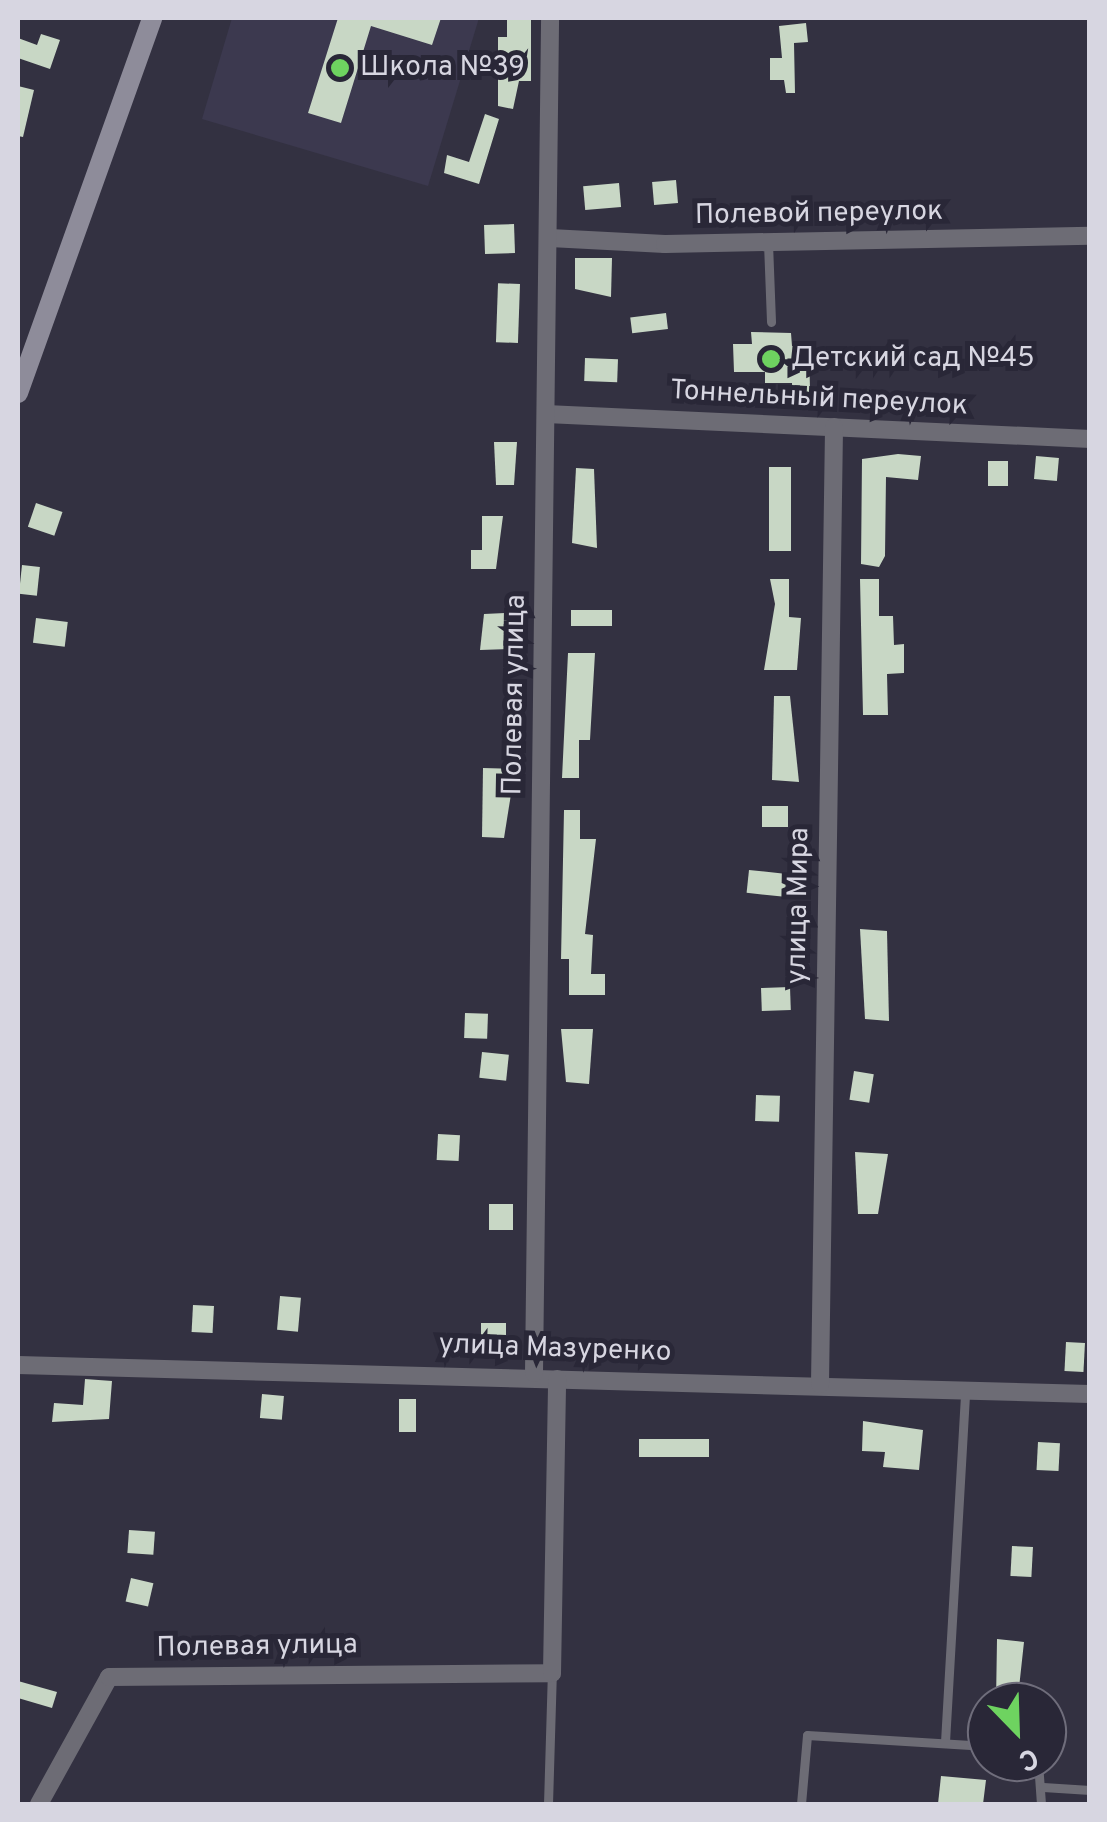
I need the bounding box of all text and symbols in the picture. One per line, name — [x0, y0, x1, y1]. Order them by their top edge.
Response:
place label: Школа №39 — [360, 51, 525, 85]
marker: Школа №39 — [329, 57, 351, 79]
street label: Полевой переулок — [695, 195, 943, 233]
place label: Детский сад №45 — [791, 342, 1035, 376]
marker: Детский сад №45 — [760, 348, 782, 370]
street label: Тоннельный переулок — [669, 374, 969, 424]
street label: Полевая улица — [496, 594, 534, 796]
street label: улица Мира — [781, 827, 817, 985]
street label: улица Мазуренко — [438, 1328, 672, 1370]
street label: Полевая улица — [156, 1628, 358, 1666]
north arrow — [967, 1682, 1067, 1782]
text: С — [1013, 1738, 1043, 1778]

